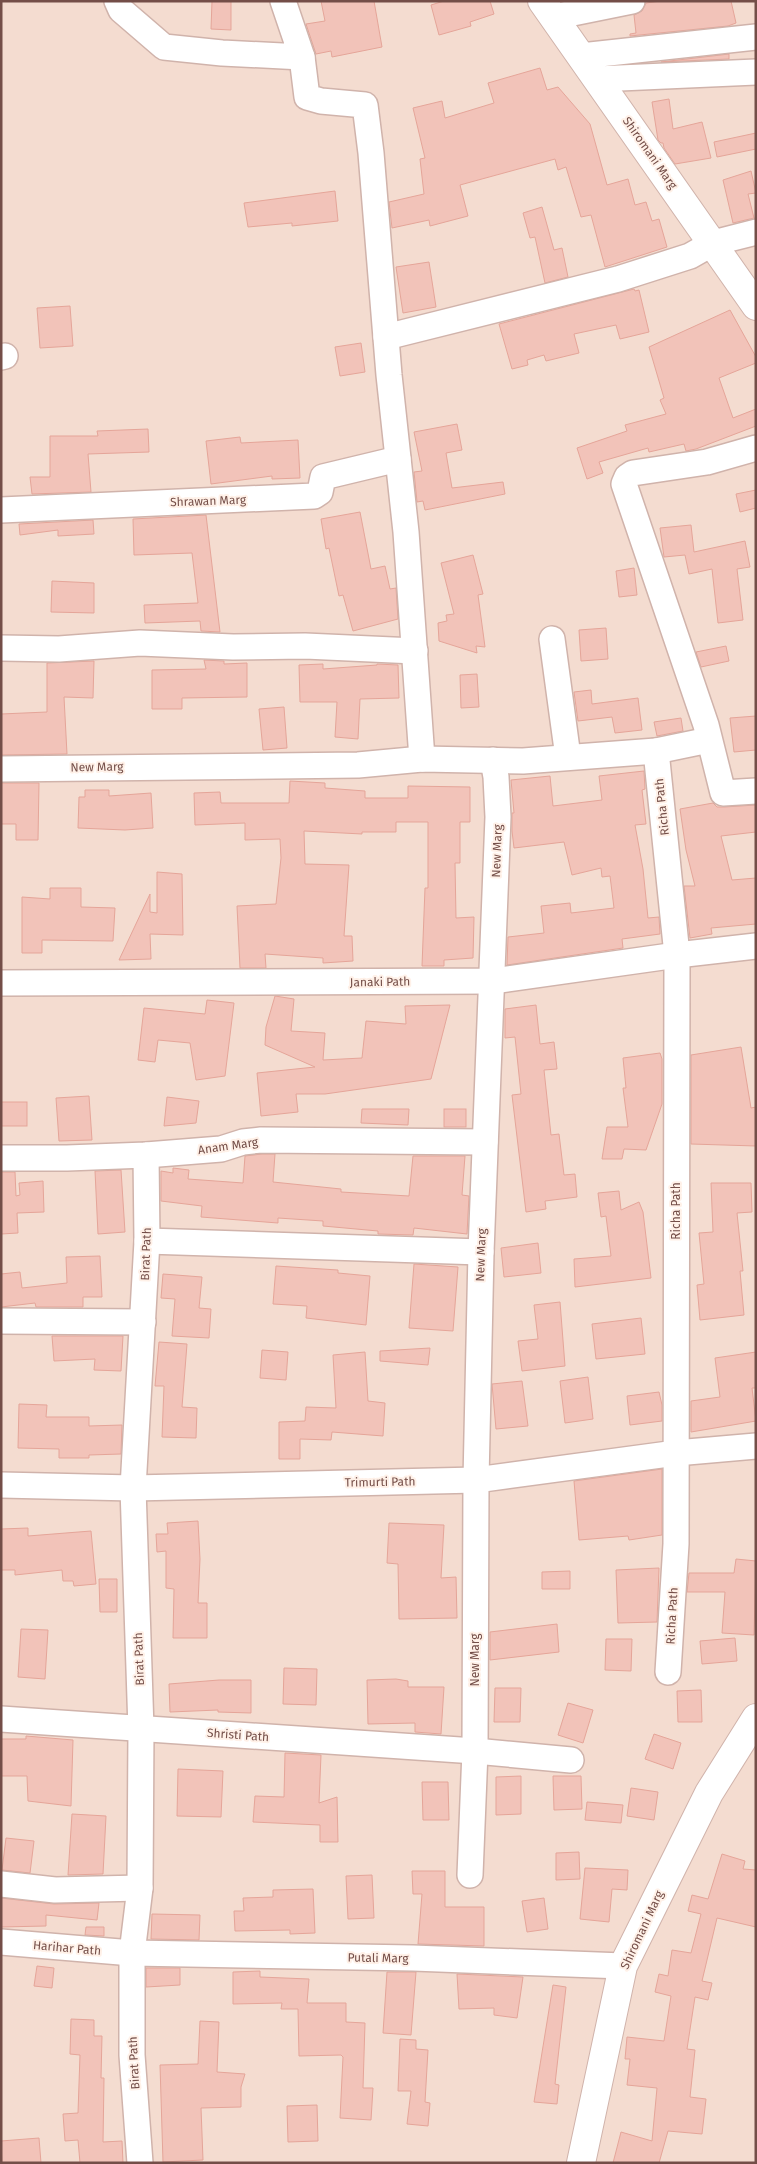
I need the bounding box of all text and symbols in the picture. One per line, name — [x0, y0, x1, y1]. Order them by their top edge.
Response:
street label: Shiromani Marg — [620, 114, 681, 193]
street label: Shrawan Marg — [170, 493, 247, 509]
street label: New Marg — [70, 760, 124, 774]
street label: Richa Path — [652, 778, 672, 836]
street label: New Marg — [489, 823, 505, 878]
street label: Janaki Path — [350, 974, 410, 990]
street label: Anam Marg — [197, 1135, 260, 1157]
street label: Richa Path — [669, 1182, 683, 1240]
street label: Birat Path — [138, 1227, 154, 1281]
street label: New Marg — [473, 1227, 489, 1282]
street label: Trimurti Path — [344, 1474, 416, 1490]
street label: Richa Path — [664, 1587, 680, 1645]
street label: Birat Path — [131, 1632, 147, 1686]
street label: New Marg — [468, 1633, 482, 1687]
street label: Shristi Path — [206, 1726, 270, 1744]
street label: Shiromani Marg — [618, 1888, 667, 1972]
street label: Harihar Path — [32, 1938, 102, 1958]
street label: Putali Marg — [347, 1950, 409, 1966]
street label: Birat Path — [126, 2036, 142, 2090]

